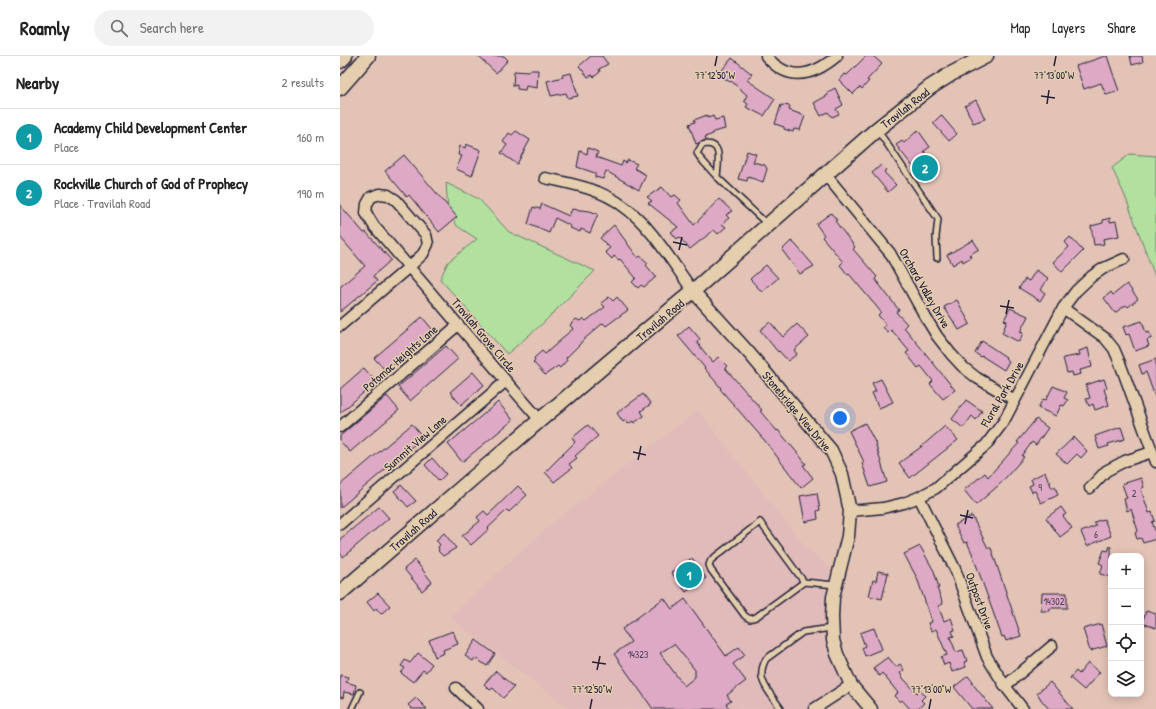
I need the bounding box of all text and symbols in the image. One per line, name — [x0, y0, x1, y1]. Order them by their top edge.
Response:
search box — [94, 10, 374, 46]
text: Roamly — [20, 15, 70, 41]
icon: search — [108, 17, 130, 39]
text: Search here — [140, 17, 204, 38]
text: Map — [1010, 18, 1030, 37]
text: Layers — [1052, 18, 1085, 37]
text: Share — [1107, 18, 1136, 37]
text: 77°12'50"W — [695, 69, 736, 82]
text: 77°13'00"W — [1034, 69, 1075, 82]
text: Nearby — [16, 71, 59, 94]
text: 2 results — [282, 73, 324, 91]
street label: Travilah Road — [877, 83, 933, 132]
text: Academy Child Development Center — [54, 117, 247, 138]
text: 1 — [27, 128, 31, 146]
text: 160 m — [296, 128, 324, 146]
text: Place — [54, 138, 79, 156]
pin: 2 — [912, 153, 938, 183]
text: Rockville Church of God of Prophecy — [54, 173, 248, 194]
text: 2 — [26, 184, 32, 202]
text: 190 m — [297, 184, 324, 202]
text: Place · Travilah Road — [54, 194, 150, 212]
street label: Orchard Valley Drive — [895, 245, 955, 331]
street label: Travilah Grove Circle — [448, 294, 520, 376]
street label: Travilah Road — [632, 295, 688, 345]
street label: Potomac Heights Lane — [359, 321, 441, 395]
street label: Floral Park Drive — [976, 358, 1028, 431]
street label: Stonebridge View Drive — [758, 367, 836, 455]
your location — [830, 408, 850, 428]
street label: Summit View Lane — [380, 411, 450, 475]
house number: 9 — [1038, 481, 1042, 494]
house number: 2 — [1132, 487, 1137, 500]
street label: Travilah Road — [386, 504, 441, 555]
house number: 6 — [1094, 528, 1098, 541]
map controls — [1108, 553, 1144, 697]
button: + — [1108, 553, 1144, 589]
pin: 1 — [676, 560, 702, 590]
street label: Outpost Drive — [962, 570, 998, 632]
button: − — [1108, 589, 1144, 625]
house number: 14302 — [1043, 595, 1065, 608]
button: locate — [1108, 625, 1144, 661]
house number: 14323 — [627, 648, 649, 661]
button: layers — [1108, 661, 1144, 697]
text: 77°12'50"W — [572, 683, 613, 696]
text: 77°13'00"W — [911, 683, 952, 696]

